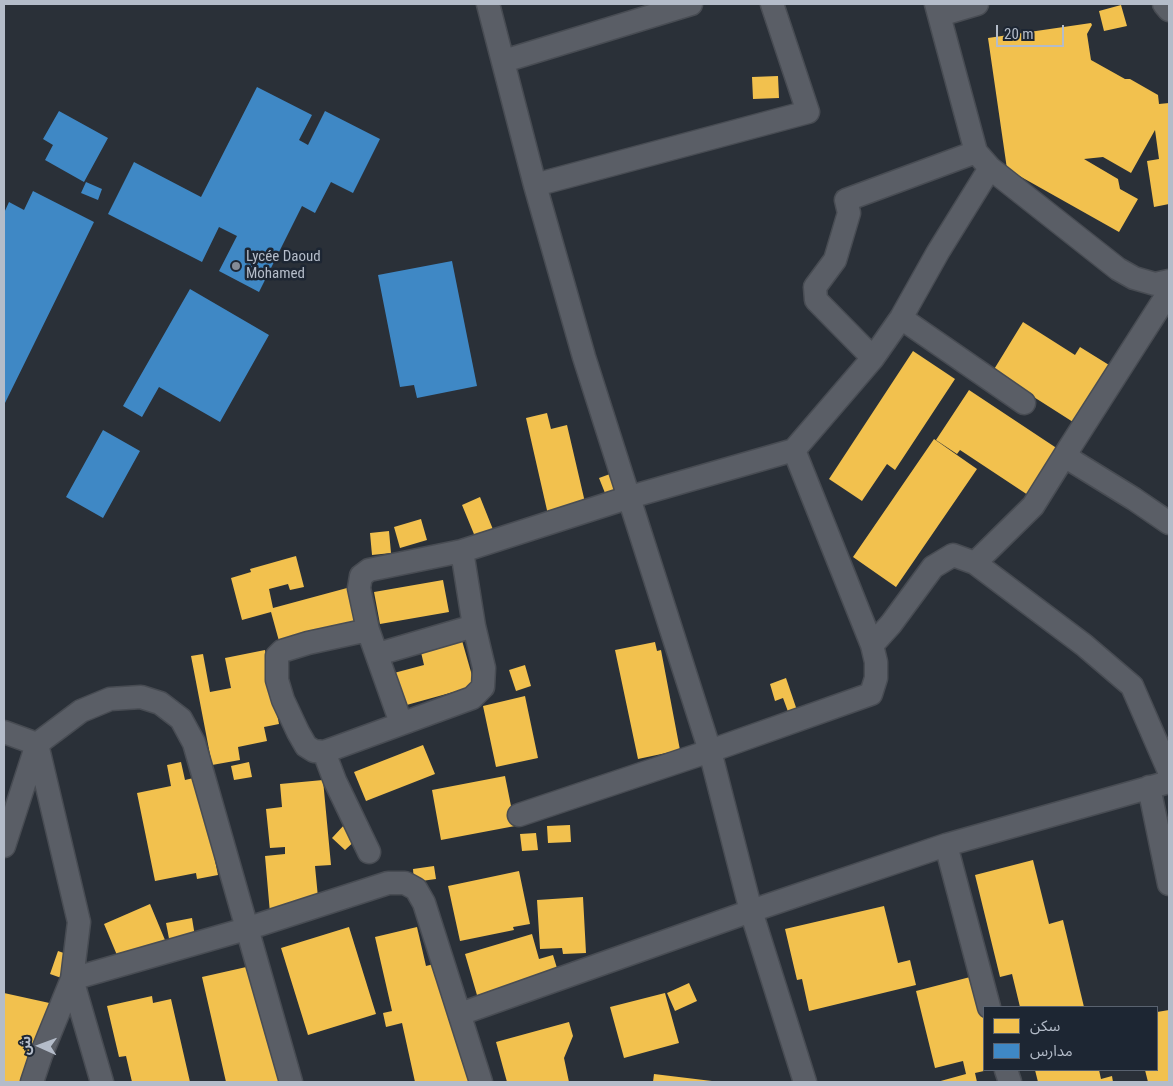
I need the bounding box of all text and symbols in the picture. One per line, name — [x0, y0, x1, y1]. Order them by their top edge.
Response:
scale bar — [998, 15, 1066, 47]
text: 20 m — [1004, 25, 1034, 43]
place label: Lycée Daoud Mohamed — [246, 248, 321, 283]
marker: Lycée Daoud Mohamed — [230, 260, 242, 272]
legend — [983, 1006, 1158, 1071]
text: سكن — [1030, 1017, 1060, 1035]
north arrow — [15, 1021, 65, 1071]
text: ش — [17, 1036, 33, 1055]
text: مدارس — [1030, 1042, 1073, 1060]

